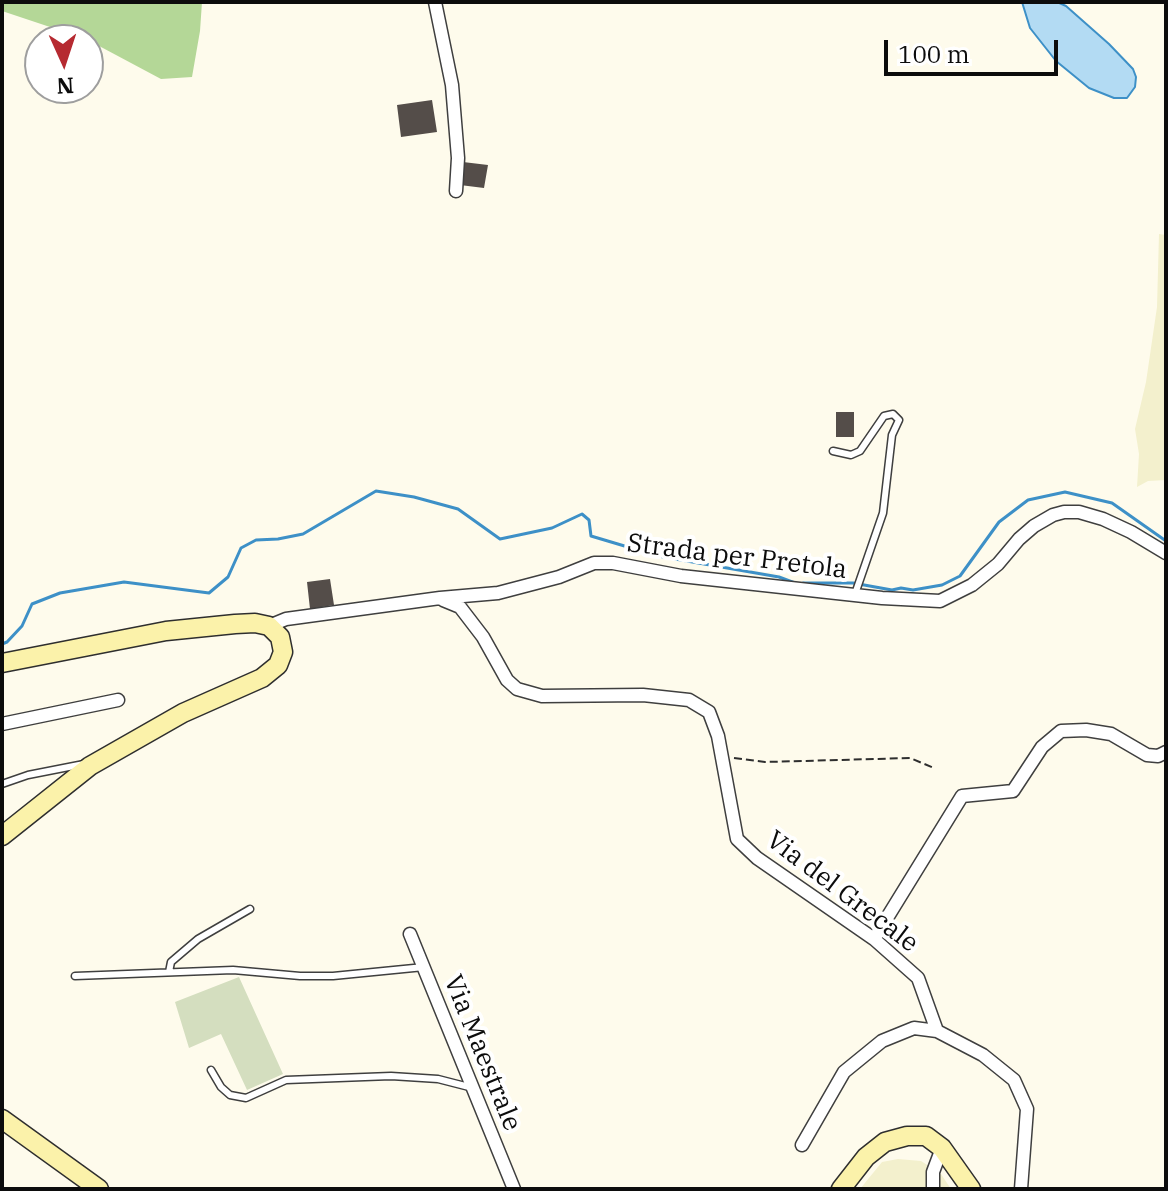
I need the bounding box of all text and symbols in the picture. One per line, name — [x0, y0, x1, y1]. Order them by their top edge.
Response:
north arrow — [24, 24, 104, 104]
scale bar — [888, 24, 1062, 74]
text: 100 m — [898, 38, 970, 70]
text: N — [56, 72, 75, 101]
street label: Strada per Pretola — [625, 528, 849, 586]
street label: Via del Grecale — [760, 825, 924, 959]
street label: Via Maestrale — [437, 971, 527, 1135]

